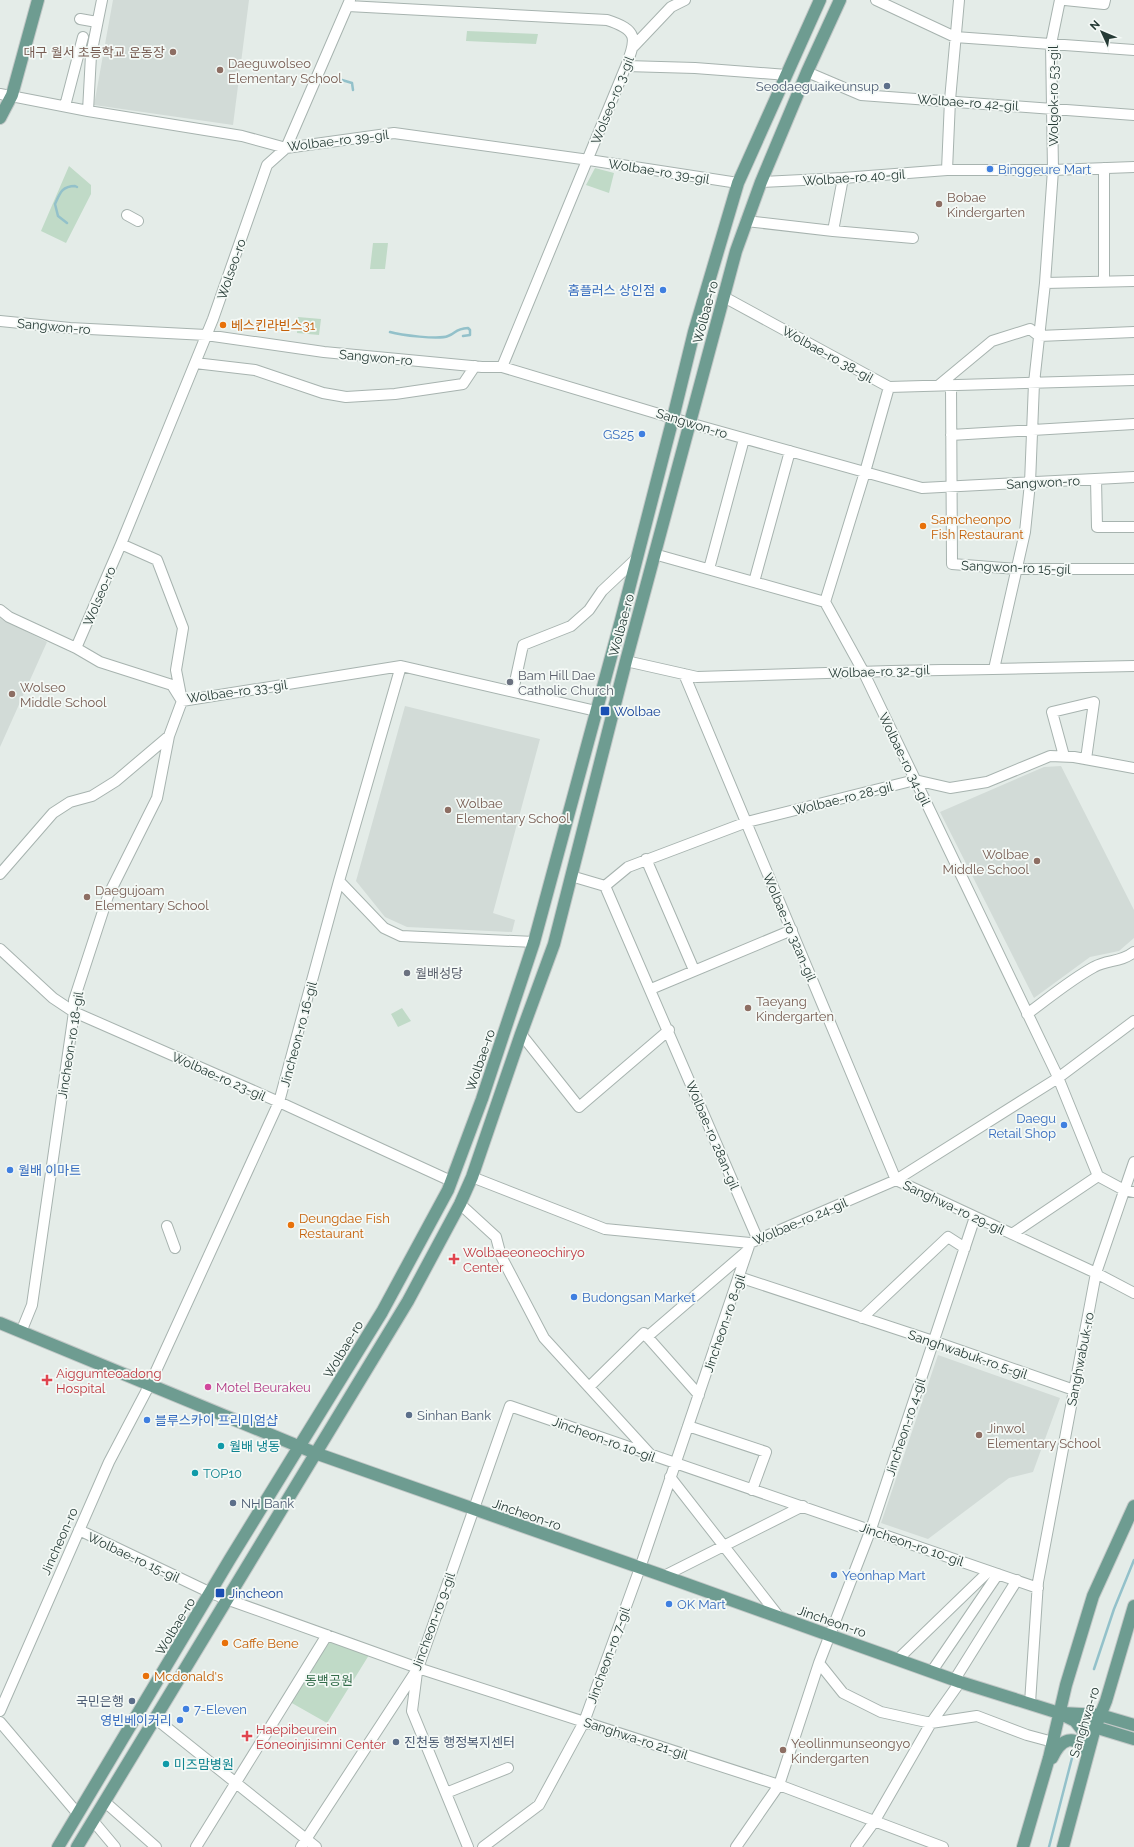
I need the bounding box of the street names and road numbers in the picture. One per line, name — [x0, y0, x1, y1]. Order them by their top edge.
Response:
street label: Wolgok-ro 53-gil — [1046, 45, 1061, 146]
street label: Wolseo-ro 3-gil — [588, 54, 637, 146]
street label: Wolbae-ro 42-gil — [917, 91, 1020, 114]
street label: Wolbae-ro 39-gil — [286, 127, 390, 154]
street label: Wolbae-ro 39-gil — [607, 156, 711, 187]
street label: Wolbae-ro 40-gil — [802, 166, 906, 189]
street label: Wolseo-ro — [214, 237, 249, 301]
street label: Wolbae-ro — [690, 279, 721, 345]
street label: Sangwon-ro — [17, 316, 92, 337]
street label: Wolbae-ro 38-gil — [779, 323, 876, 386]
street label: Sangwon-ro — [339, 347, 414, 368]
street label: Sangwon-ro — [654, 406, 730, 442]
street label: Sangwon-ro — [1006, 473, 1081, 492]
street label: Sangwon-ro 15-gil — [961, 558, 1071, 577]
street label: Wolseo-ro — [80, 564, 119, 628]
street label: Wolbae-ro — [606, 592, 637, 658]
street label: Wolbae-ro 32-gil — [828, 662, 930, 681]
street label: Wolbae-ro 33-gil — [186, 677, 289, 706]
street label: Wolbae-ro 34-gil — [876, 710, 934, 809]
street label: Wolbae-ro 28-gil — [792, 779, 895, 818]
street label: Wolbae-ro 32an-gil — [760, 871, 819, 984]
street label: Jincheon-ro 16-gil — [277, 979, 320, 1088]
street label: Jincheon-ro 18-gil — [55, 990, 86, 1100]
street label: Wolbae-ro — [463, 1027, 498, 1093]
street label: Wolbae-ro 23-gil — [170, 1049, 269, 1104]
street label: Wolbae-ro 28an-gil — [683, 1079, 742, 1192]
street label: Sanghwa-ro 29-gil — [900, 1177, 1008, 1238]
street label: Wolbae-ro 24-gil — [751, 1195, 850, 1248]
street label: Jincheon-ro 8-gil — [701, 1272, 748, 1374]
street label: Sanghwabuk-ro — [1064, 1311, 1097, 1407]
street label: Wolbae-ro — [320, 1318, 367, 1381]
street label: Sanghwabuk-ro 5-gil — [906, 1327, 1030, 1382]
street label: Jincheon-ro 4-gil — [883, 1376, 929, 1478]
street label: Jincheon-ro 10-gil — [550, 1414, 658, 1465]
street label: Jincheon-ro — [490, 1496, 564, 1533]
street label: Jincheon-ro — [38, 1505, 81, 1577]
street label: Jincheon-ro 10-gil — [858, 1520, 966, 1569]
street label: Wolbae-ro 15-gil — [85, 1529, 183, 1586]
street label: Jincheon-ro 9-gil — [409, 1570, 458, 1672]
street label: Wolbae-ro — [152, 1595, 199, 1658]
street label: Jincheon-ro — [795, 1603, 869, 1640]
street label: Jincheon-ro 7-gil — [584, 1604, 633, 1706]
street label: Sanghwa-ro — [1067, 1685, 1102, 1759]
street label: Sanghwa-ro 21-gil — [582, 1715, 690, 1763]

